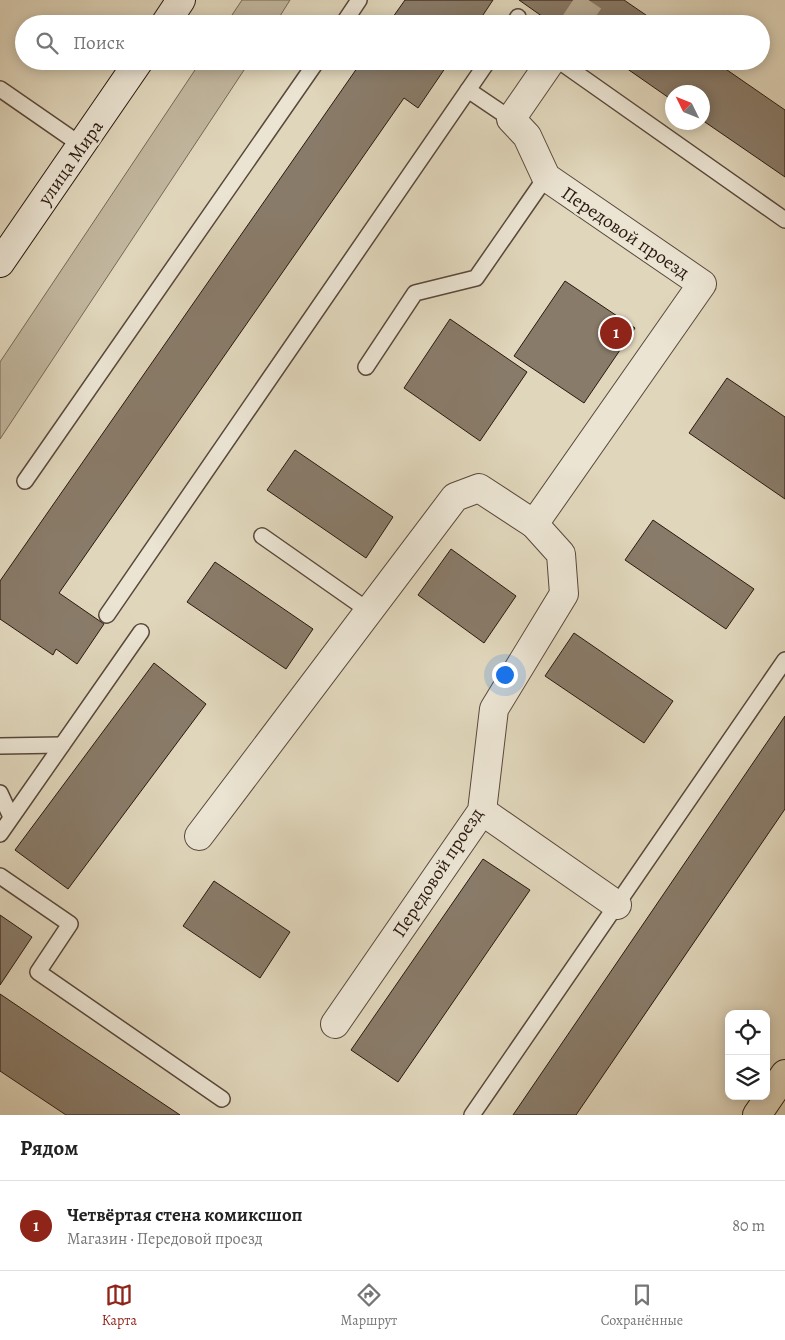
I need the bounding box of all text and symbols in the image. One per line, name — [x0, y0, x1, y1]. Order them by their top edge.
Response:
search box — [15, 15, 770, 70]
icon: search — [33, 29, 61, 57]
text: Поиск — [73, 30, 125, 56]
north arrow — [665, 85, 710, 130]
street label: улица Мира — [31, 115, 110, 211]
street label: Передовой проезд — [556, 180, 695, 285]
pin: 1 — [600, 314, 632, 352]
your location — [492, 662, 518, 688]
street label: Передовой проезд — [386, 803, 489, 942]
map controls — [725, 1010, 770, 1100]
button: locate — [725, 1010, 770, 1055]
button: layers — [725, 1055, 770, 1100]
text: Рядом — [20, 1134, 78, 1162]
text: Четвёртая стена комиксшоп — [67, 1202, 302, 1228]
text: 1 — [33, 1215, 39, 1237]
text: 80 m — [732, 1215, 765, 1237]
text: Магазин · Передовой проезд — [67, 1228, 263, 1250]
tab: Карта — [102, 1281, 137, 1330]
tab: Маршрут — [341, 1281, 397, 1330]
tab: Сохранённые — [601, 1281, 683, 1330]

